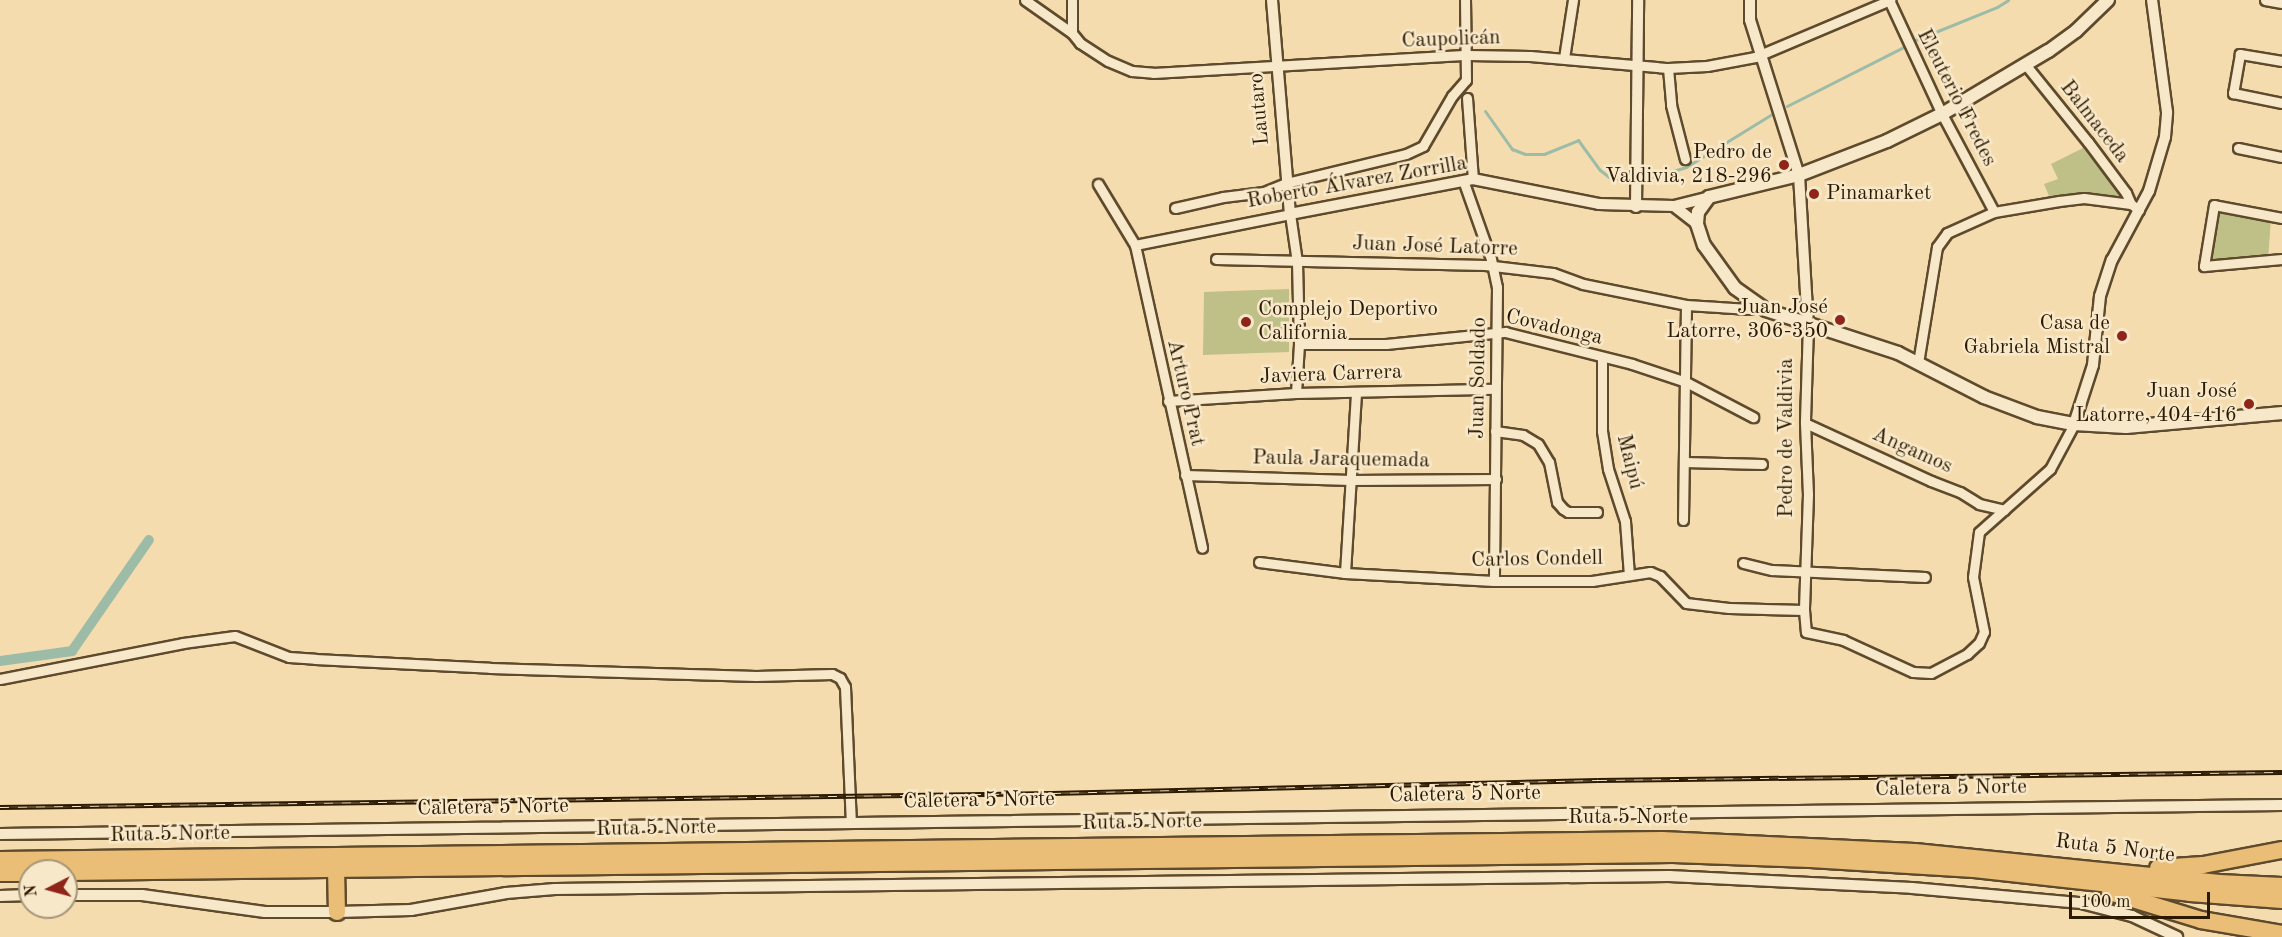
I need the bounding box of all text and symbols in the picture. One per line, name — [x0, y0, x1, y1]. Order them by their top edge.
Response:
street label: Eleuterio Fredes — [1911, 25, 2001, 171]
street label: Caupolicán — [1401, 26, 1501, 54]
street label: Lautaro — [1244, 72, 1276, 146]
street label: Balmaceda — [2054, 76, 2134, 168]
place label: Pedro de Valdivia, 218-296 — [1605, 140, 1772, 190]
street label: Roberto Álvarez Zorrilla — [1245, 151, 1469, 215]
marker: Pedro de Valdivia, 218-296 — [1777, 158, 1791, 172]
place label: Pinamarket — [1826, 181, 1931, 207]
marker: Pinamarket — [1807, 187, 1821, 201]
street label: Juan José Latorre — [1352, 232, 1518, 262]
place label: Juan José Latorre, 306-350 — [1666, 295, 1828, 345]
place label: Complejo Deportivo California — [1258, 297, 1438, 347]
street label: Covadonga — [1503, 305, 1605, 351]
place label: Casa de Gabriela Mistral — [1964, 311, 2110, 361]
marker: Juan José Latorre, 306-350 — [1833, 313, 1847, 327]
marker: Complejo Deportivo California — [1239, 315, 1253, 329]
street label: Juan Soldado — [1465, 317, 1493, 439]
marker: Casa de Gabriela Mistral — [2115, 329, 2129, 343]
street label: Arturo Prat — [1160, 337, 1210, 449]
street label: Pedro de Valdivia — [1774, 358, 1800, 518]
street label: Javiera Carrera — [1259, 360, 1403, 390]
place label: Juan José Latorre, 404-416 — [2075, 379, 2237, 429]
marker: Juan José Latorre, 404-416 — [2242, 397, 2256, 411]
street label: Angamos — [1868, 422, 1956, 480]
street label: Maipú — [1610, 432, 1648, 492]
street label: Paula Jaraquemada — [1252, 446, 1430, 474]
street label: Carlos Condell — [1471, 546, 1603, 574]
street label: Caletera 5 Norte — [1875, 775, 2027, 803]
street label: Caletera 5 Norte — [1389, 781, 1541, 809]
street label: Caletera 5 Norte — [903, 787, 1055, 815]
street label: Caletera 5 Norte — [417, 794, 569, 822]
street label: Ruta 5 Norte — [1568, 805, 1688, 831]
street label: Ruta 5 Norte — [1082, 809, 1202, 837]
street label: Ruta 5 Norte — [596, 815, 716, 843]
street label: Ruta 5 Norte — [110, 821, 230, 849]
street label: Ruta 5 Norte — [2054, 829, 2176, 869]
north arrow — [18, 859, 78, 919]
scale bar — [2072, 880, 2213, 918]
text: N — [23, 884, 41, 898]
text: 100 m — [2080, 893, 2131, 911]

